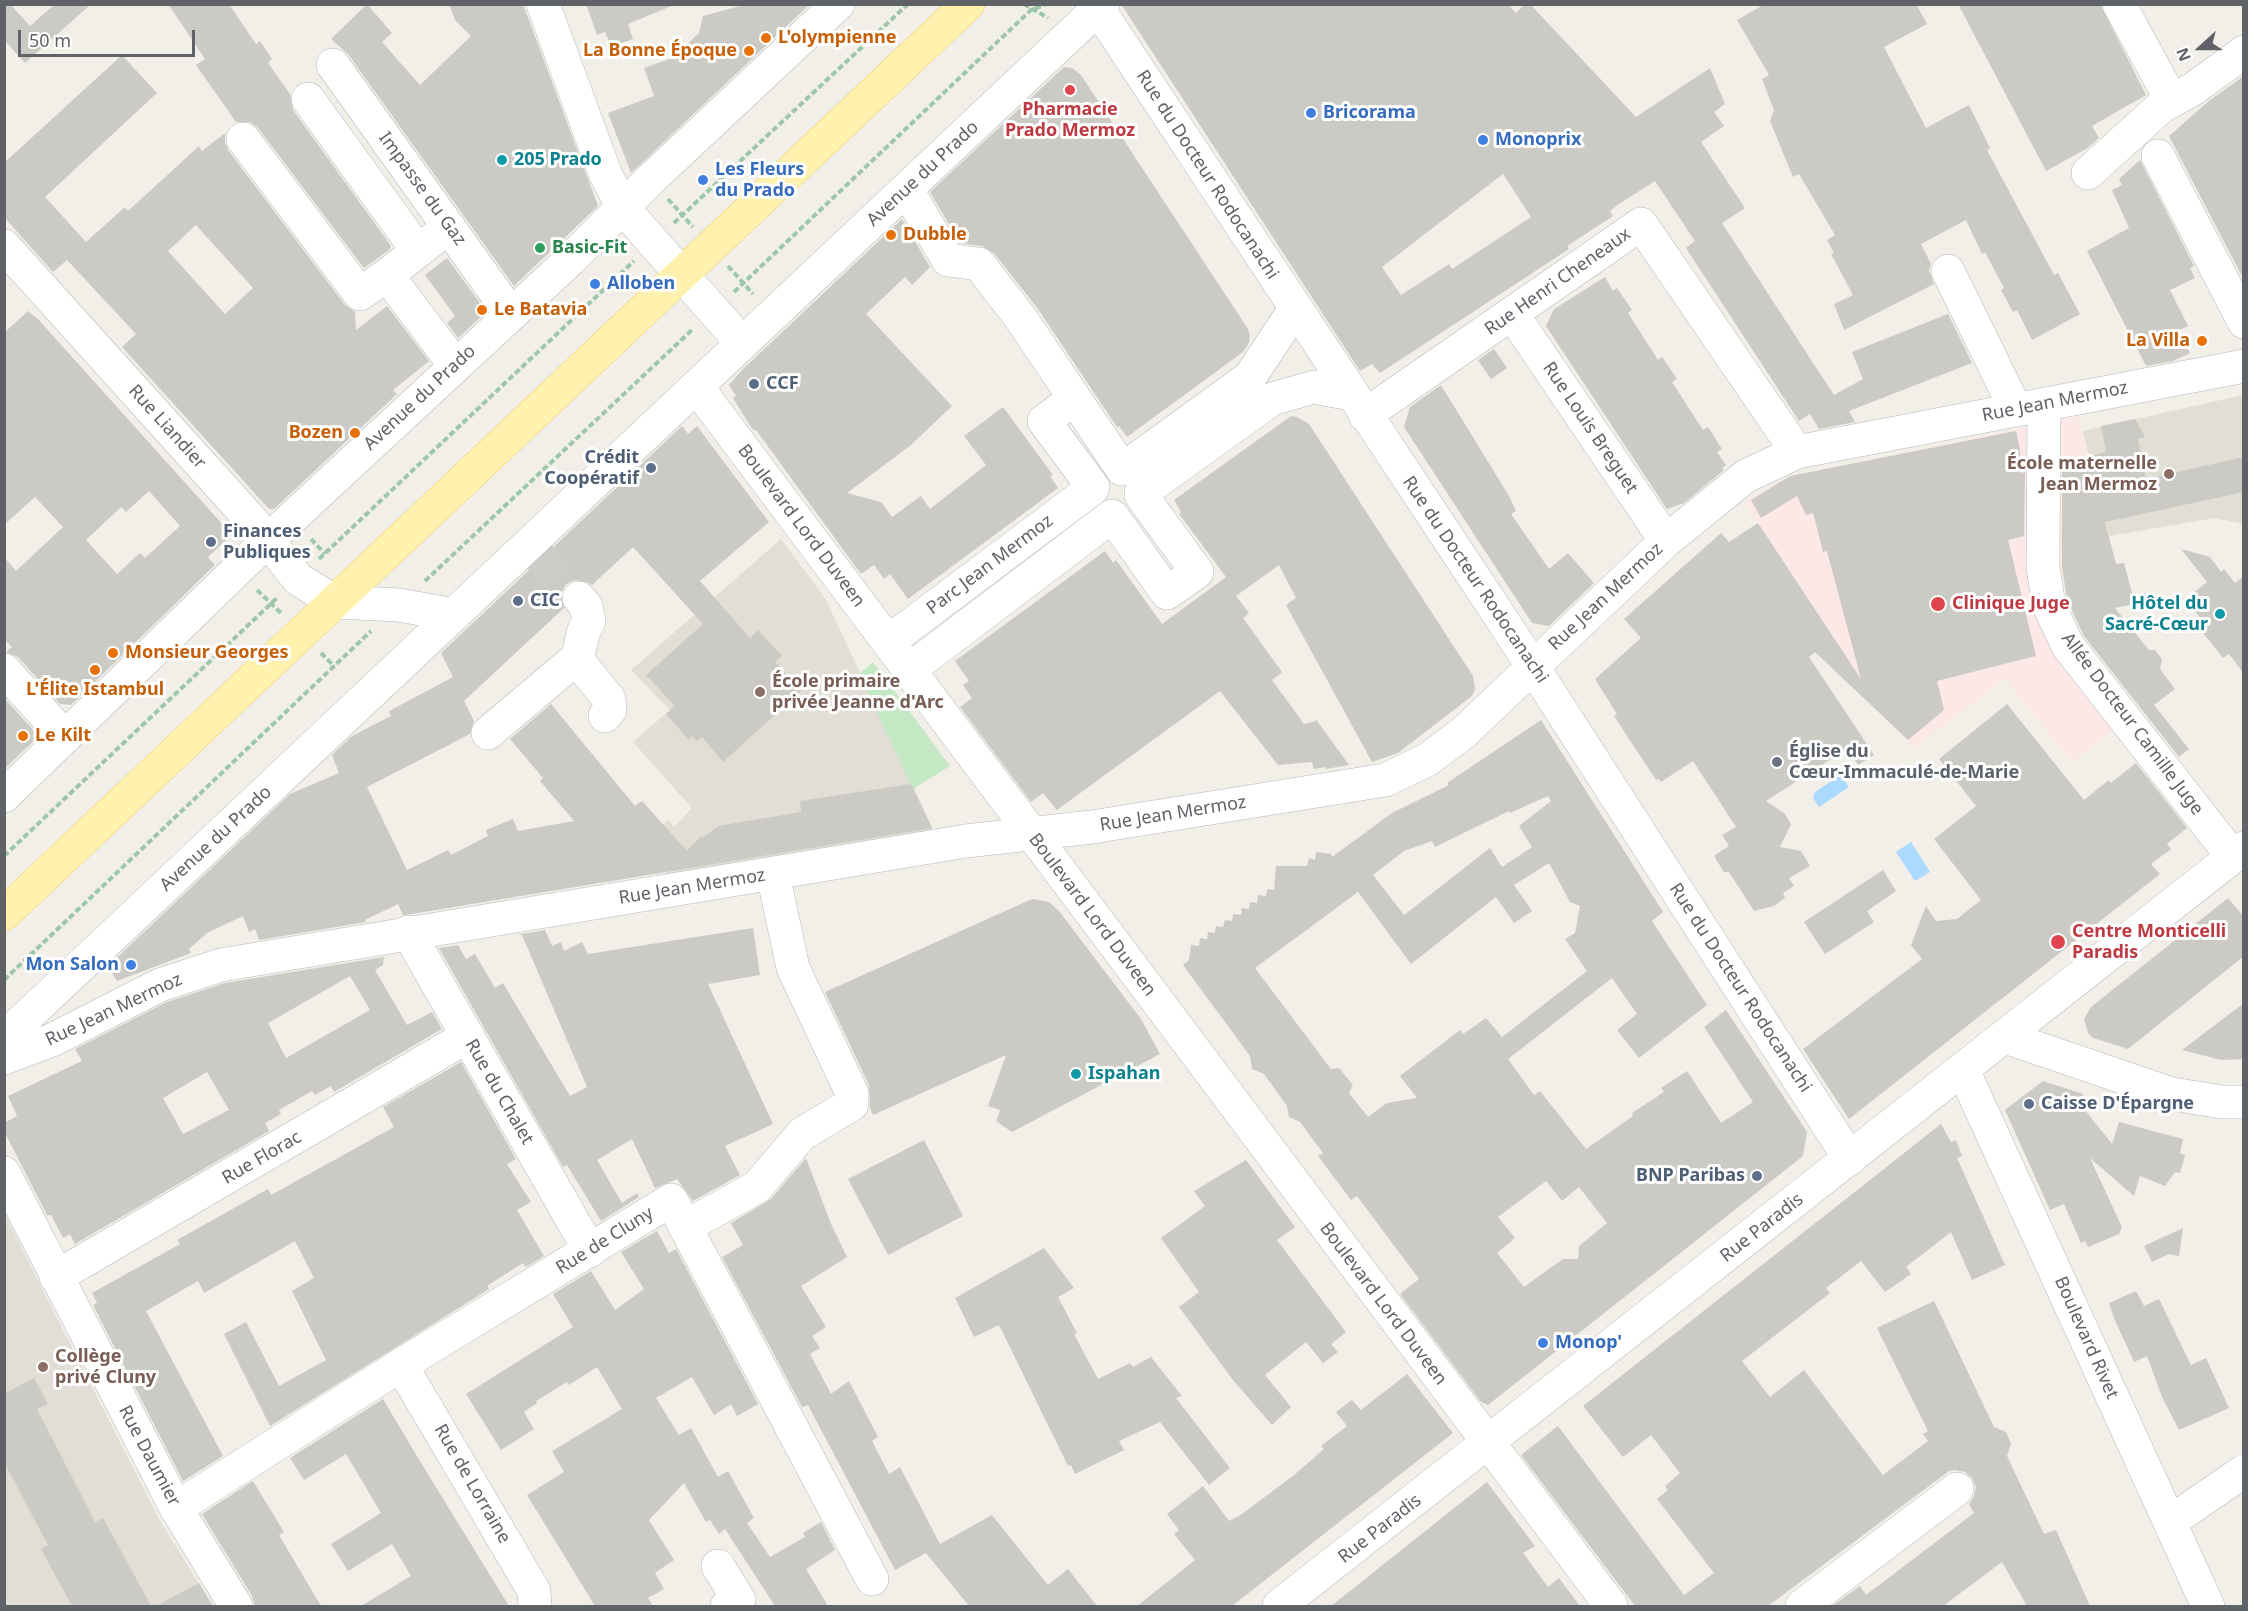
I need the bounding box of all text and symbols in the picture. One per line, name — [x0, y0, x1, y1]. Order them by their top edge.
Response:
scale bar — [21, 18, 198, 56]
north arrow — [2170, 18, 2230, 78]
place label: L'olympienne — [778, 27, 896, 49]
text: 50 m — [29, 28, 71, 52]
marker: L'olympienne — [759, 31, 773, 45]
place label: La Bonne Époque — [583, 40, 737, 62]
marker: La Bonne Époque — [742, 44, 756, 58]
text: N — [2171, 44, 2196, 64]
street label: Rue du Docteur Rodocanachi — [1131, 66, 1283, 284]
marker: Pharmacie Prado Mermoz — [1063, 83, 1077, 97]
place label: Pharmacie Prado Mermoz — [1005, 99, 1135, 142]
place label: Bricorama — [1323, 102, 1416, 124]
marker: Bricorama — [1304, 106, 1318, 120]
street label: Avenue du Prado — [863, 117, 983, 231]
street label: Impasse du Gaz — [374, 128, 470, 250]
place label: Monoprix — [1495, 129, 1581, 151]
marker: Monoprix — [1476, 133, 1490, 147]
place label: 205 Prado — [514, 149, 602, 171]
marker: 205 Prado — [495, 153, 509, 167]
place label: Les Fleurs du Prado — [715, 159, 804, 201]
marker: Les Fleurs du Prado — [696, 173, 710, 187]
street label: Rue Henri Cheneaux — [1481, 223, 1635, 341]
place label: Dubble — [903, 224, 967, 246]
marker: Dubble — [884, 228, 898, 242]
place label: Basic-Fit — [552, 237, 627, 259]
marker: Basic-Fit — [533, 241, 547, 255]
place label: Alloben — [607, 273, 675, 295]
marker: Alloben — [588, 277, 602, 291]
place label: Le Batavia — [494, 299, 587, 321]
marker: Le Batavia — [475, 303, 489, 317]
place label: La Villa — [2126, 330, 2190, 352]
marker: La Villa — [2195, 334, 2209, 348]
street label: Avenue du Prado — [360, 341, 480, 455]
street label: Rue Louis Breguet — [1538, 358, 1642, 498]
place label: CCF — [766, 373, 799, 395]
marker: CCF — [747, 377, 761, 391]
street label: Rue Jean Mermoz — [1980, 377, 2130, 427]
street label: Rue Liandier — [124, 380, 210, 474]
place label: Bozen — [289, 422, 343, 444]
marker: Bozen — [348, 426, 362, 440]
street label: Boulevard Lord Duveen — [733, 440, 869, 612]
place label: Crédit Coopératif — [544, 447, 639, 490]
place label: École maternelle Jean Mermoz — [2007, 453, 2157, 496]
marker: Crédit Coopératif — [644, 461, 658, 475]
marker: École maternelle Jean Mermoz — [2162, 467, 2176, 481]
street label: Rue du Docteur Rodocanachi — [1398, 472, 1552, 688]
street label: Parc Jean Mermoz — [923, 511, 1057, 619]
place label: Finances Publiques — [223, 521, 311, 564]
marker: Finances Publiques — [204, 535, 218, 549]
street label: Rue Jean Mermoz — [1545, 539, 1667, 655]
place label: CIC — [530, 590, 560, 612]
place label: Clinique Juge — [1952, 593, 2070, 615]
place label: Hôtel du Sacré-Cœur — [2105, 593, 2208, 636]
marker: CIC — [511, 594, 525, 608]
marker: Clinique Juge — [1929, 595, 1947, 613]
marker: Hôtel du Sacré-Cœur — [2213, 607, 2227, 621]
street label: Allée Docteur Camille Juge — [2056, 629, 2208, 819]
place label: Monsieur Georges — [125, 642, 289, 664]
marker: Monsieur Georges — [106, 646, 120, 660]
marker: L'Élite Istambul — [88, 663, 102, 677]
place label: École primaire privée Jeanne d'Arc — [772, 671, 944, 714]
place label: L'Élite Istambul — [26, 679, 164, 701]
marker: École primaire privée Jeanne d'Arc — [753, 685, 767, 699]
place label: Le Kilt — [35, 725, 91, 747]
marker: Le Kilt — [16, 729, 30, 743]
place label: Église du Cœur-Immaculé-de-Marie — [1789, 741, 2019, 783]
marker: Église du Cœur-Immaculé-de-Marie — [1770, 755, 1784, 769]
street label: Avenue du Prado — [156, 782, 276, 896]
street label: Rue Jean Mermoz — [1098, 792, 1248, 836]
street label: Boulevard Lord Duveen — [1024, 829, 1160, 1001]
street label: Rue Jean Mermoz — [617, 865, 767, 909]
street label: Rue du Docteur Rodocanachi — [1664, 879, 1816, 1097]
place label: Centre Monticelli Paradis — [2072, 921, 2226, 964]
marker: Centre Monticelli Paradis — [2049, 933, 2067, 951]
place label: Mon Salon — [25, 954, 119, 976]
marker: Mon Salon — [124, 958, 138, 972]
street label: Rue Jean Mermoz — [42, 969, 186, 1051]
street label: Rue du Chalet — [460, 1036, 538, 1148]
place label: Ispahan — [1088, 1063, 1160, 1085]
marker: Ispahan — [1069, 1067, 1083, 1081]
place label: Caisse D'Épargne — [2041, 1093, 2194, 1115]
marker: Caisse D'Épargne — [2022, 1097, 2036, 1111]
street label: Rue Florac — [219, 1127, 305, 1189]
place label: BNP Paribas — [1636, 1165, 1745, 1187]
marker: BNP Paribas — [1750, 1169, 1764, 1183]
street label: Rue Paradis — [1716, 1189, 1808, 1267]
street label: Rue de Cluny — [552, 1203, 658, 1279]
street label: Boulevard Lord Duveen — [1315, 1218, 1451, 1390]
street label: Boulevard Rivet — [2049, 1273, 2123, 1403]
place label: Monop' — [1555, 1332, 1622, 1354]
marker: Monop' — [1536, 1336, 1550, 1350]
place label: Collège privé Cluny — [55, 1346, 156, 1388]
marker: Collège privé Cluny — [36, 1360, 50, 1374]
street label: Rue Daumier — [114, 1402, 184, 1510]
street label: Rue de Lorraine — [429, 1421, 515, 1547]
street label: Rue Paradis — [1334, 1490, 1426, 1568]

